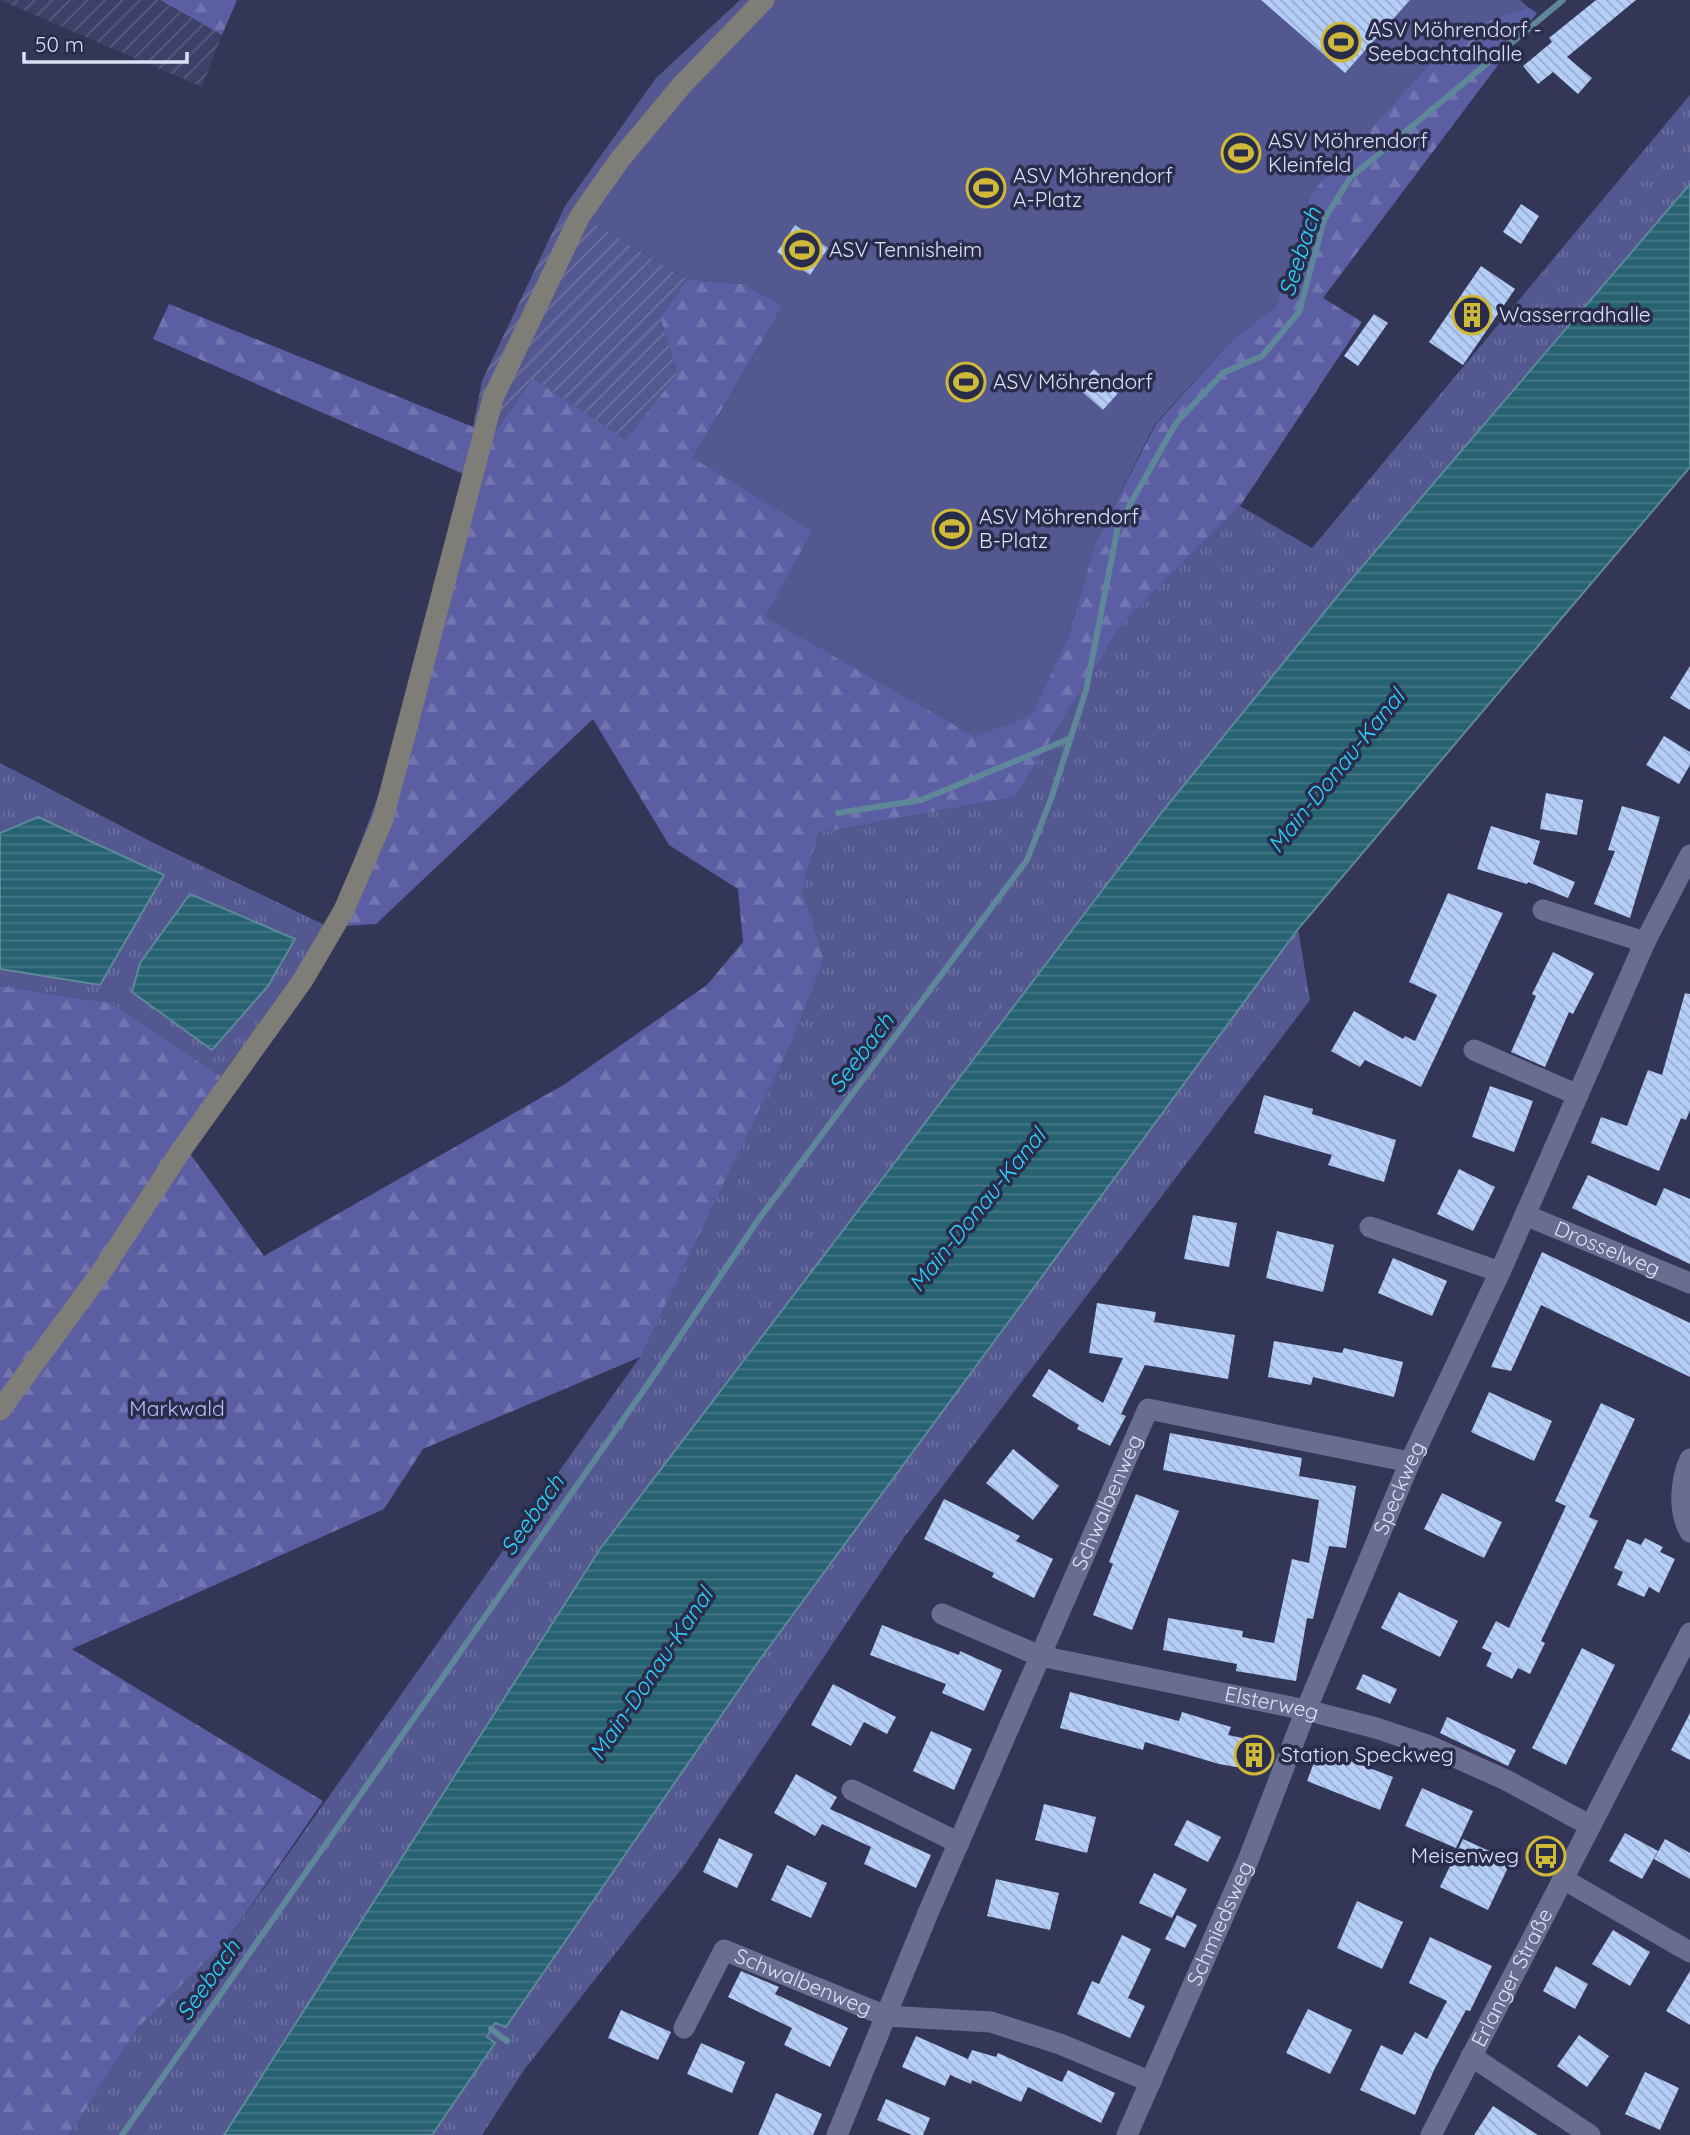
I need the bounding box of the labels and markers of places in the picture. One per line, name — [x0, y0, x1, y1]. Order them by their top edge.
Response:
place label: ASV Möhrendorf - Seebachtalhalle — [1368, 16, 1542, 66]
sports icon: ASV Möhrendorf - Seebachtalhalle — [1320, 21, 1362, 63]
place label: ASV Möhrendorf Kleinfeld — [1268, 127, 1428, 177]
sports icon: ASV Möhrendorf Kleinfeld — [1220, 132, 1262, 174]
place label: ASV Möhrendorf A-Platz — [1013, 162, 1173, 212]
sports icon: ASV Möhrendorf A-Platz — [965, 167, 1007, 209]
sports icon: ASV Tennisheim — [781, 229, 823, 271]
place label: ASV Tennisheim — [829, 236, 982, 262]
building icon: Wasserradhalle — [1451, 294, 1493, 336]
place label: Wasserradhalle — [1499, 301, 1651, 327]
sports icon: ASV Möhrendorf — [945, 361, 987, 403]
place label: ASV Möhrendorf — [993, 368, 1153, 394]
place label: ASV Möhrendorf B-Platz — [979, 503, 1139, 553]
sports icon: ASV Möhrendorf B-Platz — [931, 508, 973, 550]
building icon: Station Speckweg — [1233, 1734, 1275, 1776]
place label: Station Speckweg — [1281, 1741, 1454, 1767]
bus stop icon: Meisenweg — [1525, 1835, 1567, 1877]
place label: Meisenweg — [1411, 1842, 1519, 1868]

